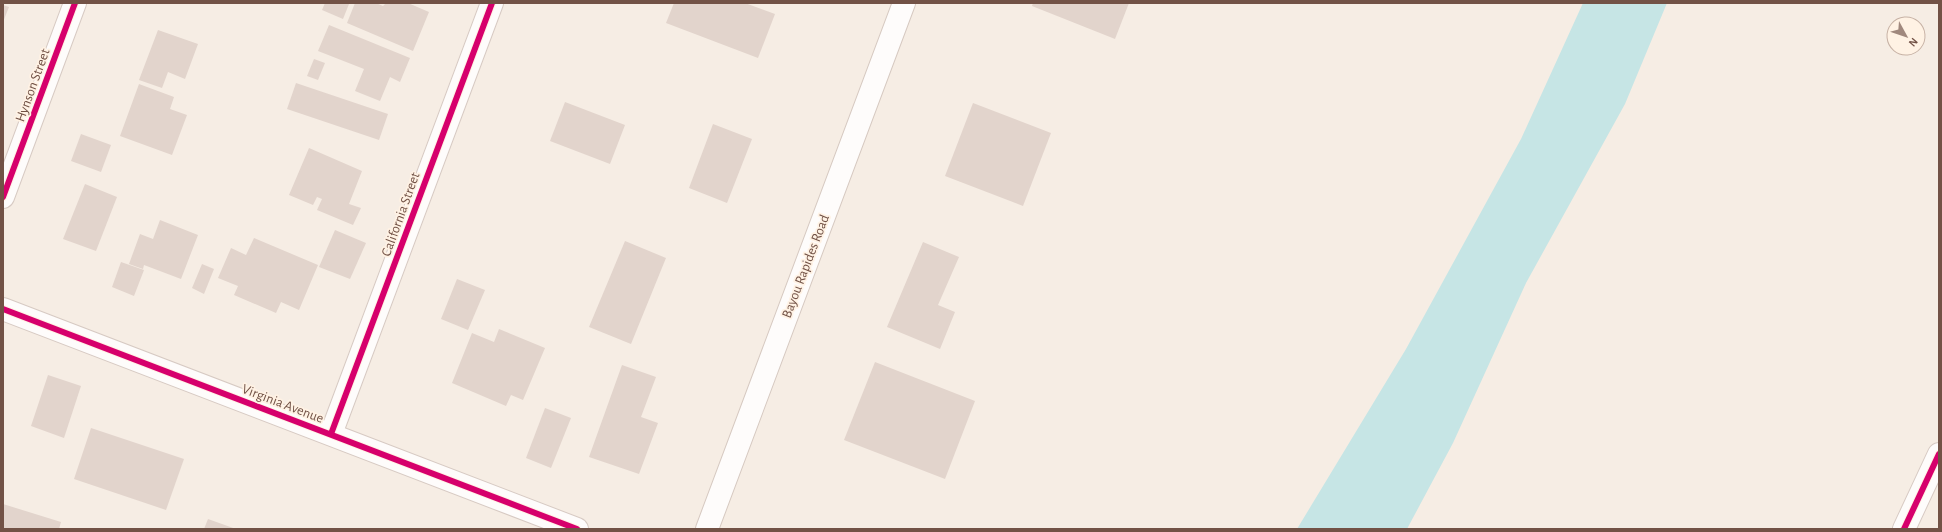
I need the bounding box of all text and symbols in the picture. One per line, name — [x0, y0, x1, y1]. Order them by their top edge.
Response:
north arrow — [1886, 16, 1926, 56]
text: N — [1907, 36, 1920, 49]
street label: Hynson Street — [13, 46, 53, 124]
street label: California Street — [379, 170, 423, 258]
street label: Bayou Rapides Road — [780, 213, 832, 320]
street label: Virginia Avenue — [240, 382, 325, 426]

